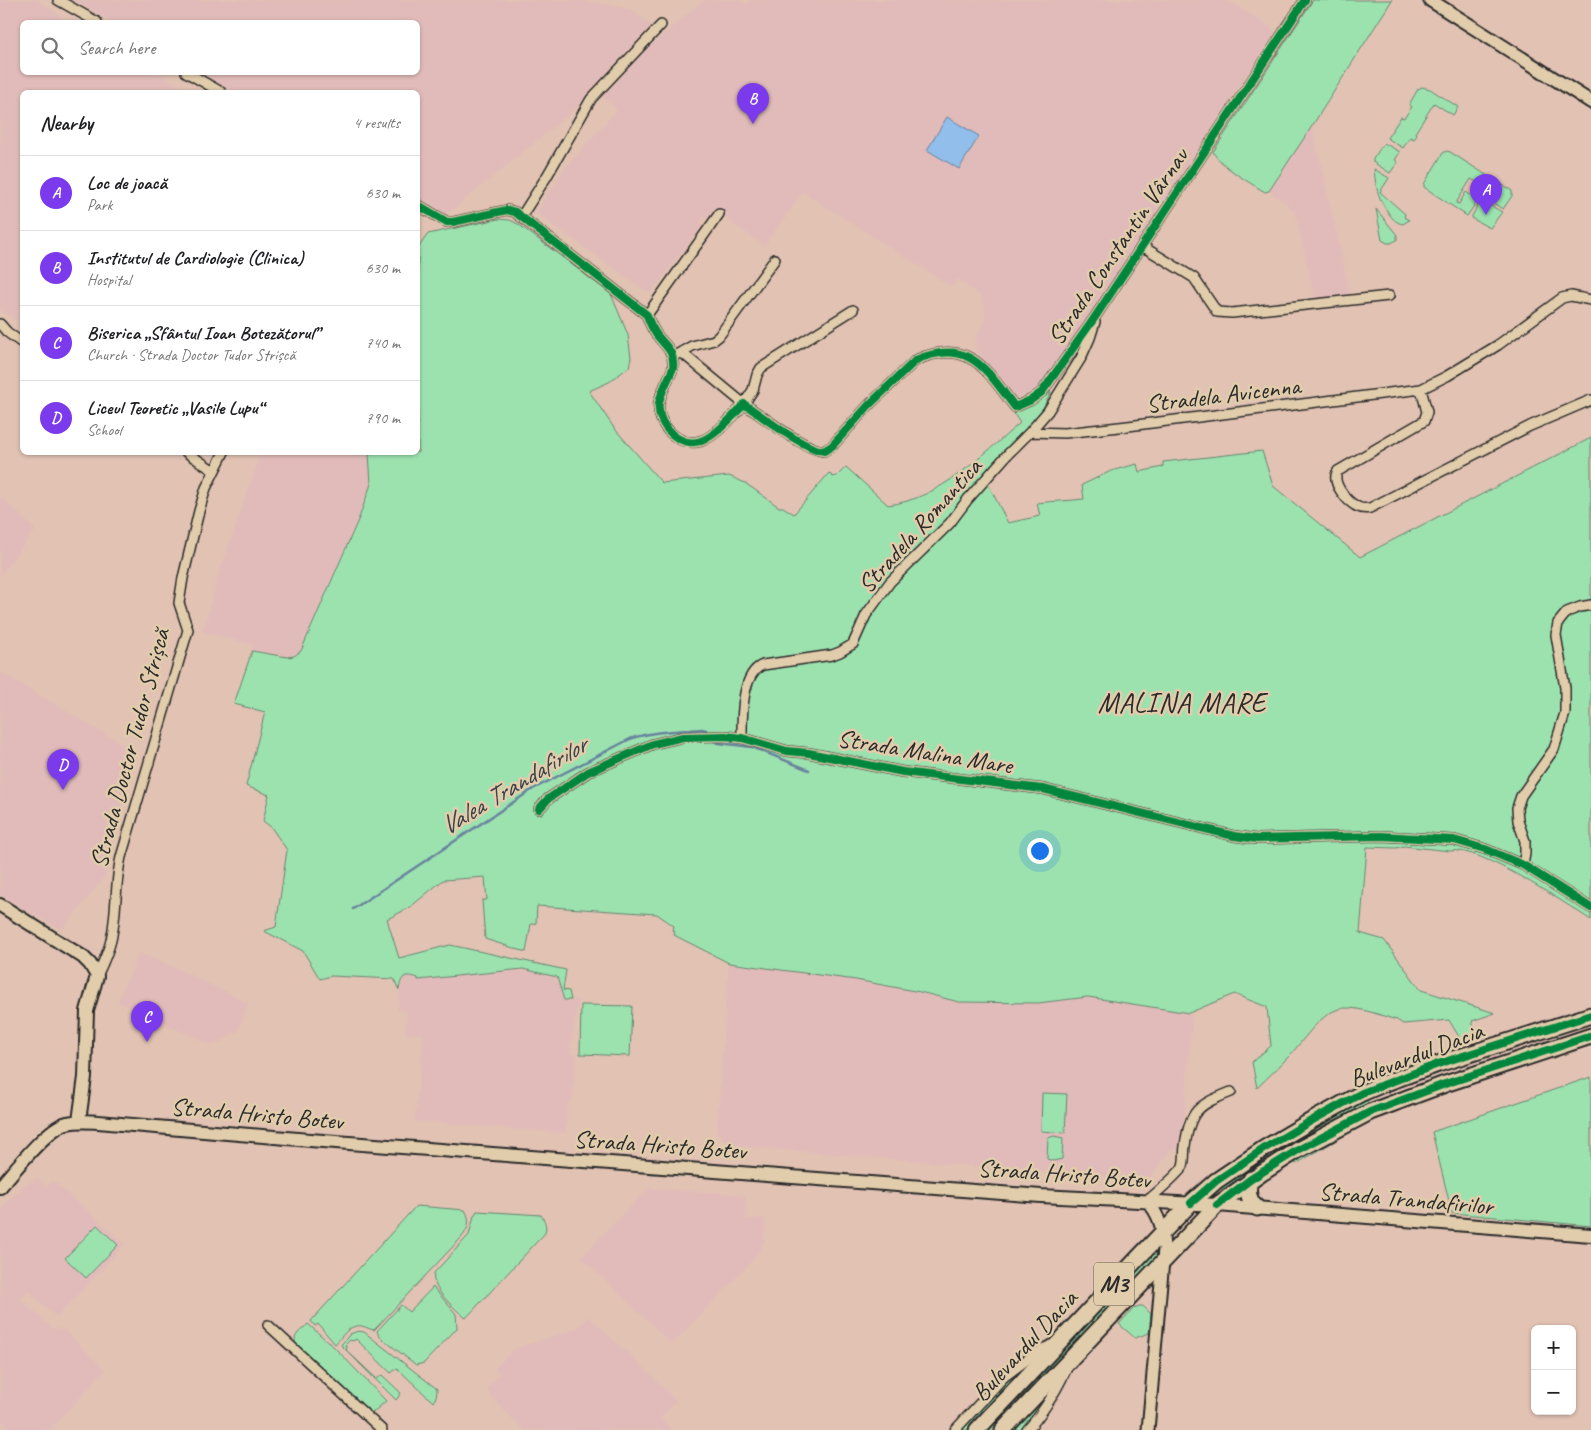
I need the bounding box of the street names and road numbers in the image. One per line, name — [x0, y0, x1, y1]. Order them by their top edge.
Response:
street label: Strada Constantin Vârnav — [1040, 140, 1197, 351]
street label: Stradela Avicenna — [1144, 369, 1305, 420]
street label: Stradela Romantica — [851, 450, 990, 600]
street label: Strada Doctor Tudor Strișcă — [83, 623, 178, 871]
street label: Strada Malina Mare — [835, 722, 1016, 782]
street label: Bulevardul Dacia — [1345, 1014, 1490, 1095]
street label: Strada Hristo Botev — [170, 1091, 346, 1138]
street label: Strada Hristo Botev — [573, 1123, 749, 1167]
street label: Strada Hristo Botev — [977, 1152, 1153, 1196]
street label: Strada Trandafirilor — [1318, 1175, 1496, 1223]
road number: M3 — [1094, 1262, 1134, 1306]
street label: Bulevardul Dacia — [965, 1282, 1086, 1408]

